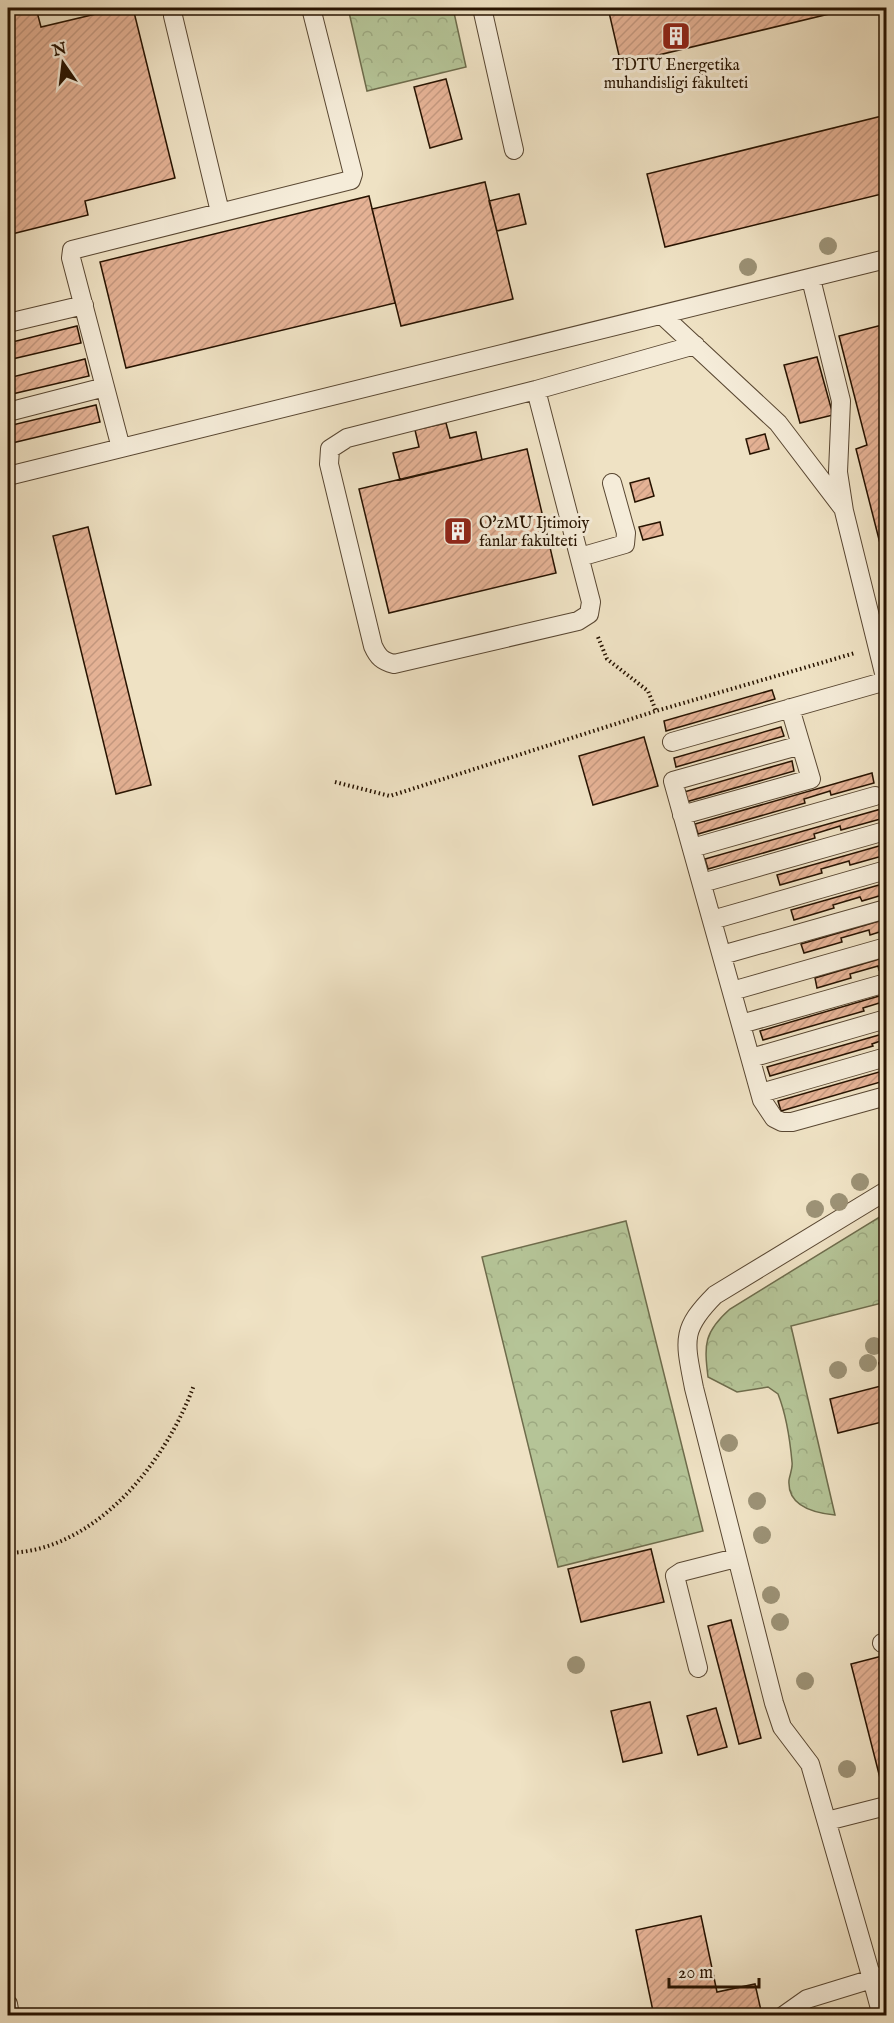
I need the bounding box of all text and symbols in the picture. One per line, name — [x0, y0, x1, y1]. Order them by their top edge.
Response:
building icon: TDTU Energetika muhandisligi fakulteti — [660, 20, 692, 52]
north arrow — [33, 33, 93, 93]
text: N — [50, 39, 69, 62]
place label: TDTU Energetika muhandisligi fakulteti — [604, 56, 748, 94]
place label: O'zMU Ijtimoiy fanlar fakulteti — [479, 514, 590, 552]
building icon: O'zMU Ijtimoiy fanlar fakulteti — [442, 515, 474, 547]
scale bar — [669, 1951, 759, 1989]
text: 20 m — [678, 1962, 713, 1985]

